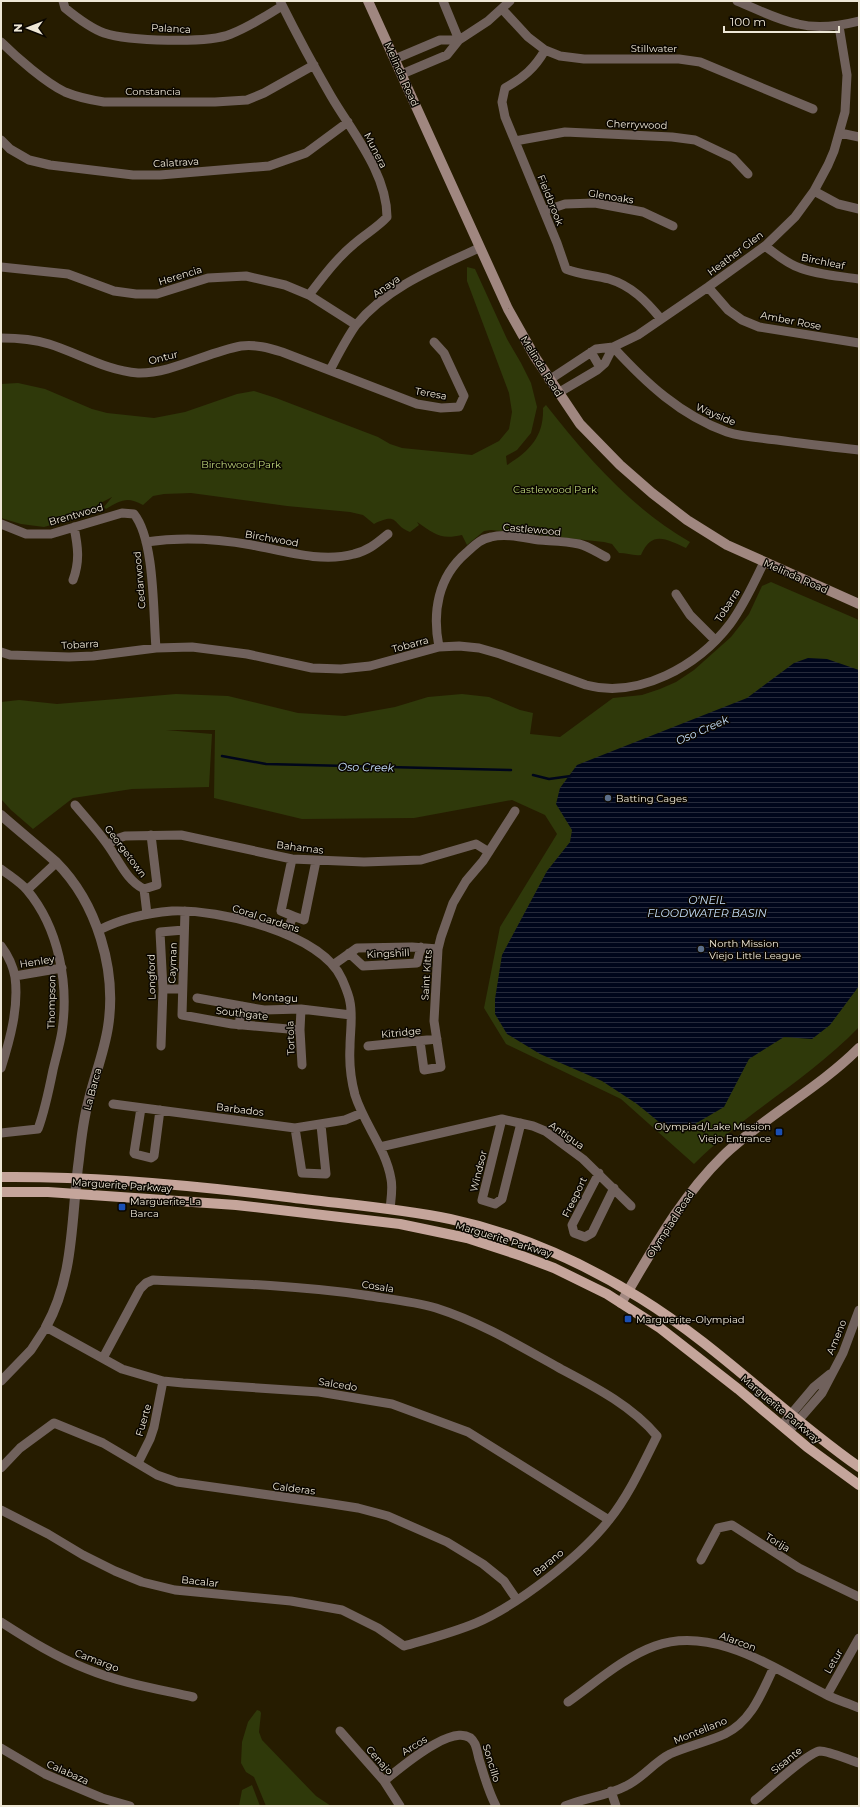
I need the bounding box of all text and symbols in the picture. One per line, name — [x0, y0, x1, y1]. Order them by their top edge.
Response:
north arrow — [8, 8, 48, 48]
scale bar — [724, 8, 839, 34]
text: 100 m — [730, 14, 766, 29]
street label: Palanca — [151, 21, 191, 36]
text: N — [11, 24, 25, 32]
street label: Melinda Road — [382, 40, 422, 108]
street label: Stillwater — [631, 42, 677, 55]
street label: Constancia — [125, 85, 181, 98]
street label: Cherrywood — [606, 117, 668, 132]
street label: Munera — [361, 130, 390, 170]
street label: Calatrava — [153, 155, 199, 170]
street label: Fieldbrook — [534, 173, 567, 228]
street label: Glenoaks — [587, 186, 635, 207]
street label: Heather Glen — [705, 228, 766, 279]
street label: Birchleaf — [800, 251, 847, 273]
street label: Herencia — [157, 263, 204, 288]
street label: Anaya — [370, 272, 403, 301]
street label: Amber Rose — [759, 308, 822, 333]
street label: Melinda Road — [518, 333, 565, 399]
street label: Ontur — [147, 348, 179, 367]
street label: Teresa — [414, 384, 448, 403]
street label: Wayside — [694, 400, 738, 429]
park label: Birchwood Park — [201, 458, 281, 471]
park label: Castlewood Park — [513, 483, 597, 496]
street label: Brentwood — [47, 500, 105, 528]
street label: Castlewood — [502, 520, 562, 539]
street label: Birchwood — [244, 527, 300, 550]
street label: Cedarwood — [131, 551, 148, 609]
street label: Melinda Road — [762, 556, 830, 596]
street label: Tobarra — [712, 586, 743, 625]
street label: Tobarra — [390, 633, 430, 656]
street label: Tobarra — [61, 637, 99, 652]
water label: Oso Creek — [673, 712, 731, 748]
water label: Oso Creek — [338, 760, 395, 774]
place label: Batting Cages — [616, 792, 687, 805]
marker: Batting Cages — [603, 793, 613, 803]
street label: Georgetown — [102, 822, 150, 880]
street label: Bahamas — [276, 838, 324, 857]
water label: O'NEIL FLOODWATER BASIN — [647, 893, 767, 920]
street label: Coral Gardens — [231, 901, 301, 935]
place label: North Mission Viejo Little League — [709, 937, 801, 962]
street label: Cayman — [165, 942, 180, 984]
marker: North Mission Viejo Little League — [696, 944, 706, 954]
street label: Kingshill — [366, 946, 410, 961]
street label: Saint Kitts — [418, 949, 435, 1001]
street label: Henley — [19, 952, 56, 971]
street label: Longford — [145, 954, 158, 1000]
street label: Thompson — [45, 975, 58, 1029]
street label: Montagu — [252, 990, 298, 1005]
street label: Southgate — [215, 1004, 269, 1023]
street label: Tortola — [283, 1021, 298, 1055]
street label: Kitridge — [380, 1024, 422, 1041]
street label: La Barca — [81, 1067, 104, 1112]
street label: Barbados — [215, 1100, 265, 1119]
street label: Antigua — [547, 1119, 587, 1152]
place label: Olympiad/Lake Mission Viejo Entrance — [654, 1120, 771, 1145]
marker: Olympiad/Lake Mission Viejo Entrance — [774, 1127, 784, 1137]
street label: Windsor — [467, 1149, 490, 1193]
street label: Freeport — [559, 1175, 590, 1220]
street label: Marguerite Parkway — [71, 1176, 173, 1196]
street label: Olympiad Road — [644, 1188, 697, 1261]
place label: Marguerite-La Barca — [130, 1195, 201, 1220]
marker: Marguerite-La Barca — [117, 1202, 127, 1212]
street label: Marguerite Parkway — [454, 1219, 554, 1261]
street label: Cosala — [361, 1278, 395, 1295]
place label: Marguerite-Olympiad — [636, 1313, 745, 1326]
marker: Marguerite-Olympiad — [623, 1314, 633, 1324]
street label: Ameno — [824, 1318, 849, 1357]
street label: Marguerite Parkway — [738, 1372, 824, 1447]
street label: Salcedo — [317, 1375, 358, 1394]
street label: Fuerte — [133, 1402, 154, 1438]
street label: Calderas — [272, 1479, 316, 1498]
street label: Torija — [763, 1530, 793, 1555]
street label: Barano — [530, 1546, 566, 1579]
street label: Bacalar — [181, 1573, 219, 1590]
street label: Alarcon — [718, 1629, 758, 1654]
street label: Camargo — [73, 1646, 121, 1675]
street label: Letur — [821, 1646, 846, 1676]
street label: Montellano — [671, 1714, 729, 1747]
street label: Arcos — [399, 1732, 430, 1758]
street label: Cenajo — [363, 1743, 396, 1778]
street label: Soncillo — [480, 1743, 503, 1784]
street label: Sisante — [768, 1744, 805, 1777]
street label: Calabaza — [45, 1757, 91, 1788]

